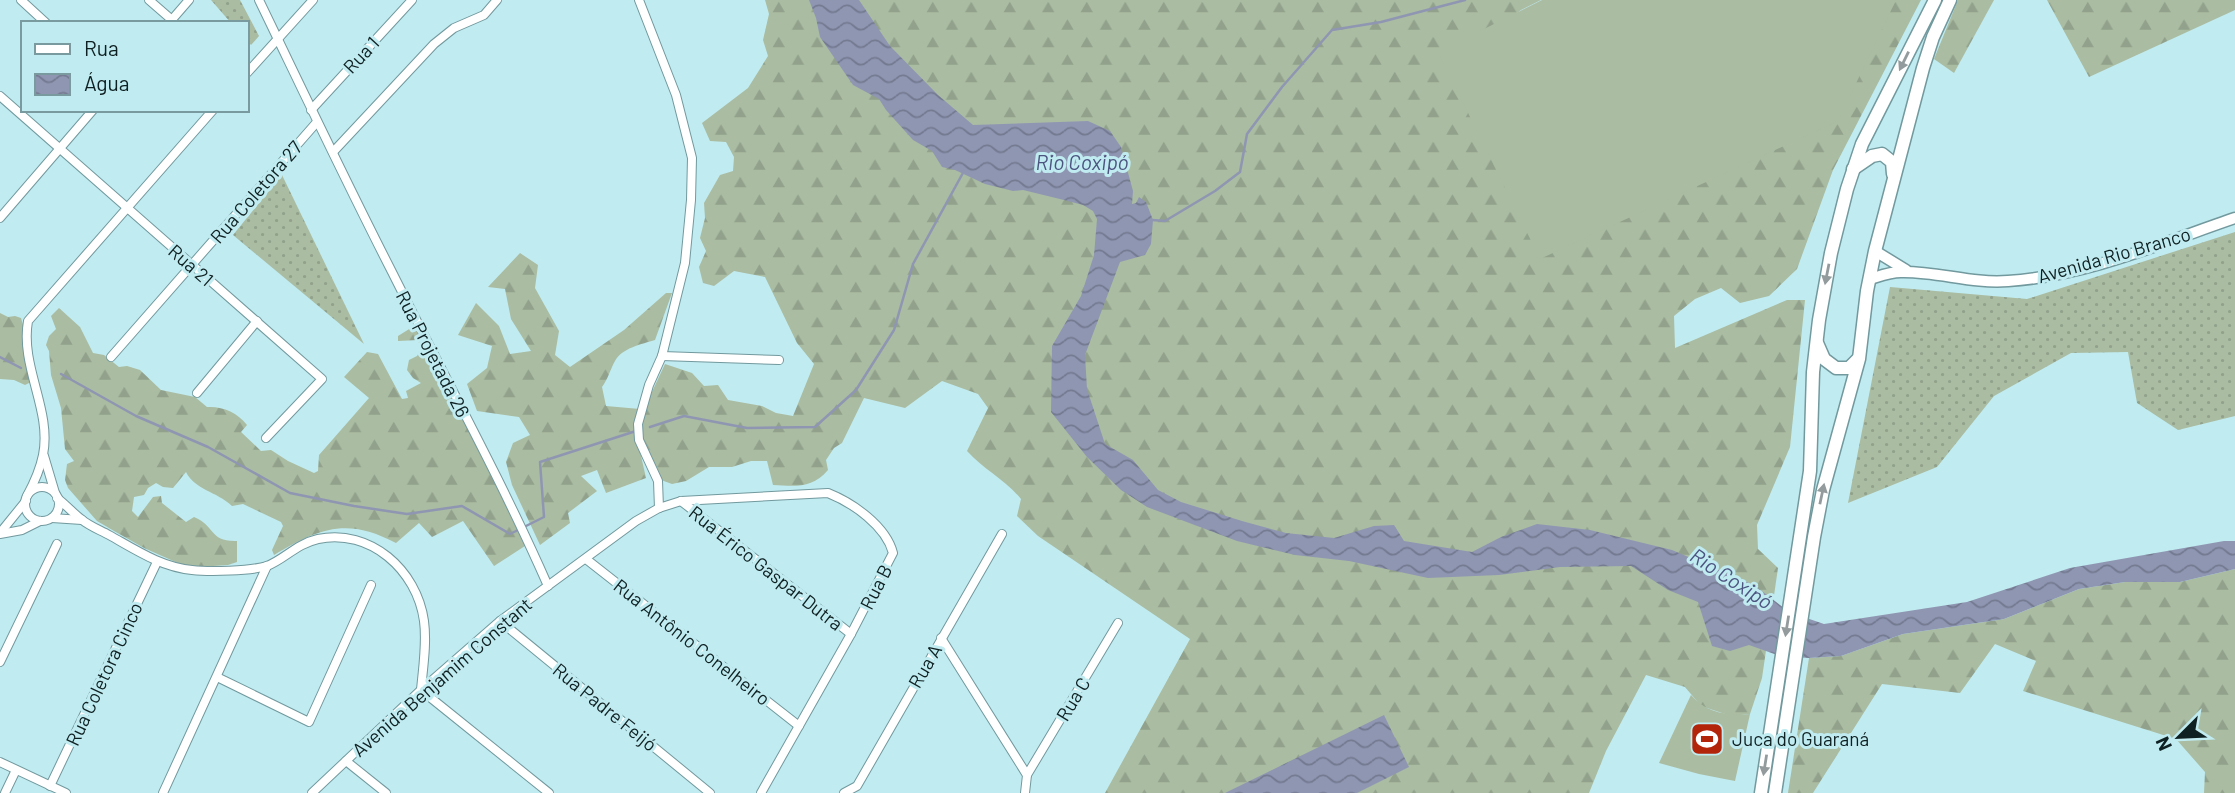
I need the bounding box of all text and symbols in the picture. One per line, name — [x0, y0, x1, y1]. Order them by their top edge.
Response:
legend — [21, 21, 248, 112]
street label: Rua 1 — [338, 31, 383, 78]
text: Rua — [84, 35, 119, 60]
one-way arrow — [1899, 51, 1910, 71]
text: Água — [84, 70, 130, 95]
street label: Rua Coletora 27 — [205, 136, 306, 248]
water label: Rio Coxipó — [1035, 149, 1129, 174]
street label: Avenida Rio Branco — [2035, 222, 2193, 287]
street label: Rua 21 — [164, 239, 218, 290]
one-way arrow — [1821, 263, 1832, 285]
street label: Rua Projetada 26 — [392, 287, 475, 421]
one-way arrow — [1817, 483, 1828, 505]
street label: Rua Érico Gaspar Dutra — [685, 500, 848, 635]
water label: Rio Coxipó — [1686, 542, 1778, 614]
street label: Rua B — [855, 561, 897, 613]
street label: Rua Antônio Conelheiro — [610, 573, 775, 710]
street label: Avenida Benjamim Constant — [347, 592, 536, 761]
street label: Rua Coletora Cinco — [60, 598, 147, 749]
one-way arrow — [1781, 615, 1792, 637]
street label: Rua A — [903, 640, 946, 692]
street label: Rua Padre Feijó — [549, 658, 662, 756]
street label: Rua C — [1051, 673, 1094, 725]
north arrow — [2144, 702, 2214, 772]
sports icon: Juca do Guaraná — [1688, 720, 1726, 758]
place label: Juca do Guaraná — [1732, 727, 1869, 750]
text: N — [2150, 734, 2176, 755]
one-way arrow — [1759, 754, 1770, 776]

